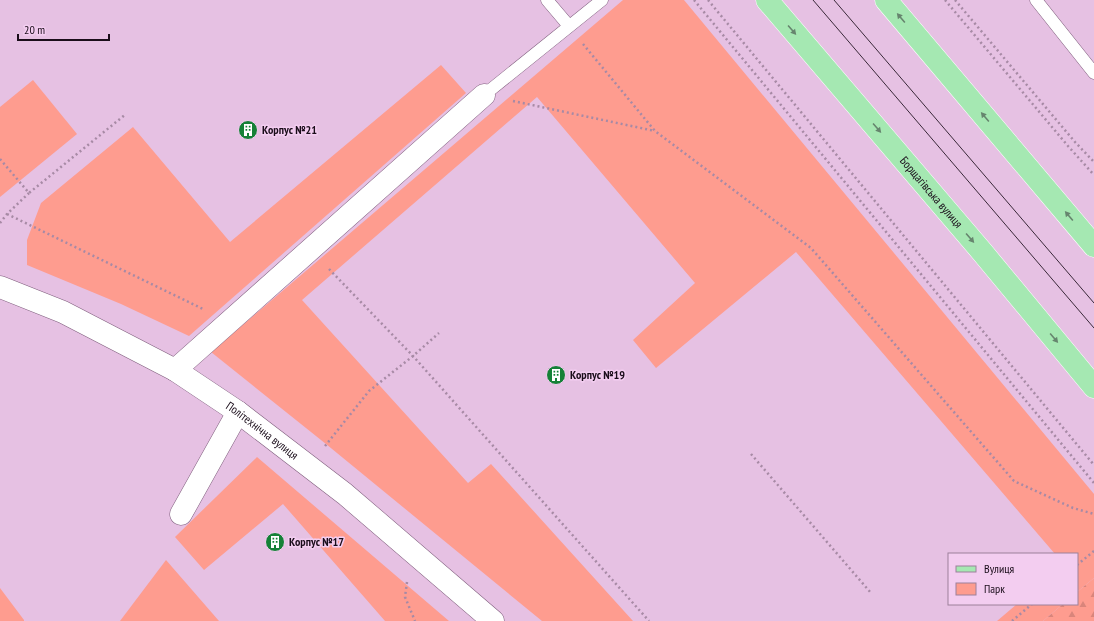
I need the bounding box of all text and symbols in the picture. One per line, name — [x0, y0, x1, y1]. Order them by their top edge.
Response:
one-way arrow — [896, 12, 905, 23]
scale bar — [18, 16, 109, 42]
text: 20 m — [24, 22, 45, 37]
one-way arrow — [788, 24, 797, 35]
one-way arrow — [980, 112, 989, 122]
building icon: Корпус №21 — [237, 119, 259, 141]
place label: Корпус №21 — [262, 122, 317, 137]
one-way arrow — [872, 123, 881, 134]
street label: Борщагівська вулиця — [897, 153, 967, 231]
one-way arrow — [1064, 211, 1073, 222]
one-way arrow — [966, 232, 975, 243]
one-way arrow — [1049, 332, 1058, 343]
building icon: Корпус №19 — [545, 364, 567, 386]
place label: Корпус №19 — [570, 367, 625, 382]
street label: Політехнічна вулиця — [223, 398, 302, 463]
building icon: Корпус №17 — [264, 531, 286, 553]
place label: Корпус №17 — [289, 534, 344, 549]
legend — [948, 553, 1078, 605]
text: Вулиця — [984, 561, 1014, 576]
text: Парк — [984, 581, 1005, 596]

